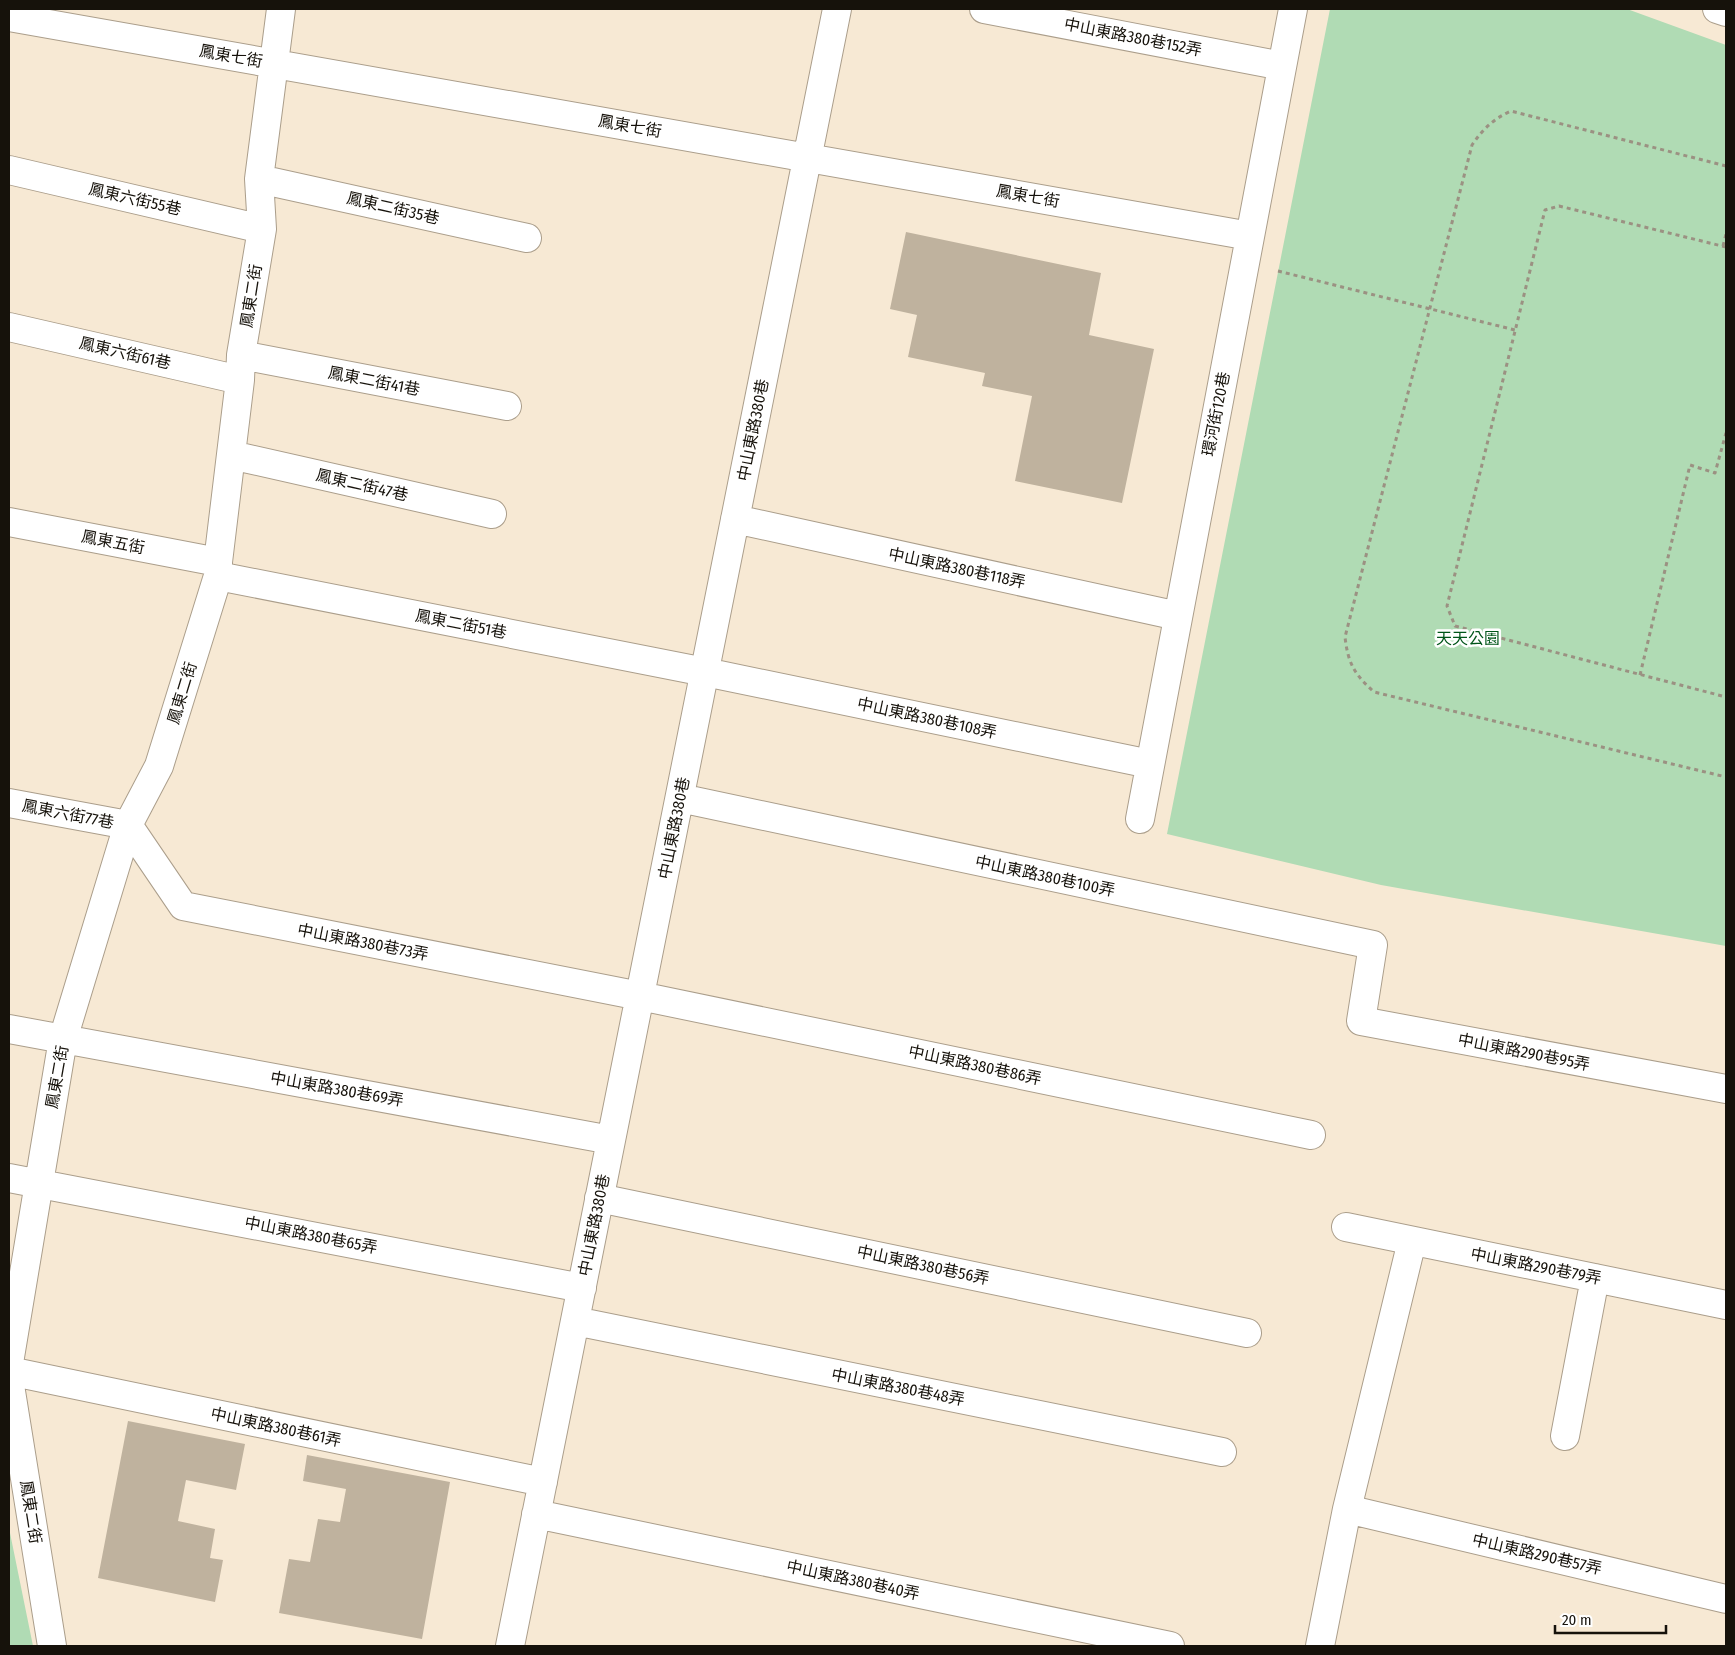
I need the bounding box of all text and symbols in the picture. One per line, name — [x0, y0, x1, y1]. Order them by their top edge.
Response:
street label: 中山東路380巷152弄 — [1062, 14, 1204, 60]
street label: 鳳東七街 — [198, 41, 264, 71]
street label: 鳳東七街 — [597, 111, 663, 141]
street label: 鳳東六街55巷 — [87, 179, 183, 219]
street label: 鳳東七街 — [995, 181, 1061, 211]
street label: 鳳東二街35巷 — [345, 188, 441, 228]
street label: 鳳東二街 — [237, 263, 265, 329]
street label: 鳳東六街61巷 — [77, 333, 173, 373]
street label: 鳳東二街41巷 — [326, 363, 422, 399]
street label: 環河街120巷 — [1199, 370, 1233, 458]
street label: 中山東路380巷 — [734, 377, 772, 483]
street label: 鳳東二街47巷 — [314, 465, 410, 505]
street label: 鳳東五街 — [80, 527, 146, 557]
street label: 中山東路380巷118弄 — [887, 544, 1027, 592]
street label: 鳳東二街51巷 — [414, 606, 508, 642]
park label: 天天公園 — [1436, 629, 1500, 648]
street label: 鳳東二街 — [164, 660, 200, 726]
street label: 中山東路380巷108弄 — [856, 694, 998, 742]
street label: 中山東路380巷 — [655, 775, 693, 881]
street label: 鳳東六街77巷 — [21, 796, 115, 832]
street label: 中山東路380巷100弄 — [973, 852, 1117, 900]
street label: 中山東路380巷73弄 — [296, 920, 430, 964]
street label: 中山東路290巷95弄 — [1456, 1030, 1592, 1074]
street label: 中山東路380巷86弄 — [907, 1042, 1043, 1088]
street label: 鳳東二街 — [42, 1044, 72, 1110]
street label: 中山東路380巷69弄 — [269, 1068, 405, 1110]
street label: 中山東路380巷 — [575, 1172, 613, 1278]
street label: 中山東路380巷65弄 — [243, 1213, 379, 1257]
street label: 中山東路380巷56弄 — [855, 1242, 991, 1288]
street label: 中山東路290巷79弄 — [1469, 1244, 1603, 1288]
street label: 中山東路380巷48弄 — [830, 1365, 966, 1409]
street label: 中山東路380巷61弄 — [209, 1404, 343, 1450]
street label: 鳳東二街 — [17, 1479, 45, 1545]
street label: 中山東路290巷57弄 — [1470, 1530, 1604, 1578]
street label: 中山東路380巷40弄 — [785, 1557, 921, 1603]
scale bar — [1555, 1602, 1666, 1634]
text: 20 m — [1562, 1611, 1592, 1629]

